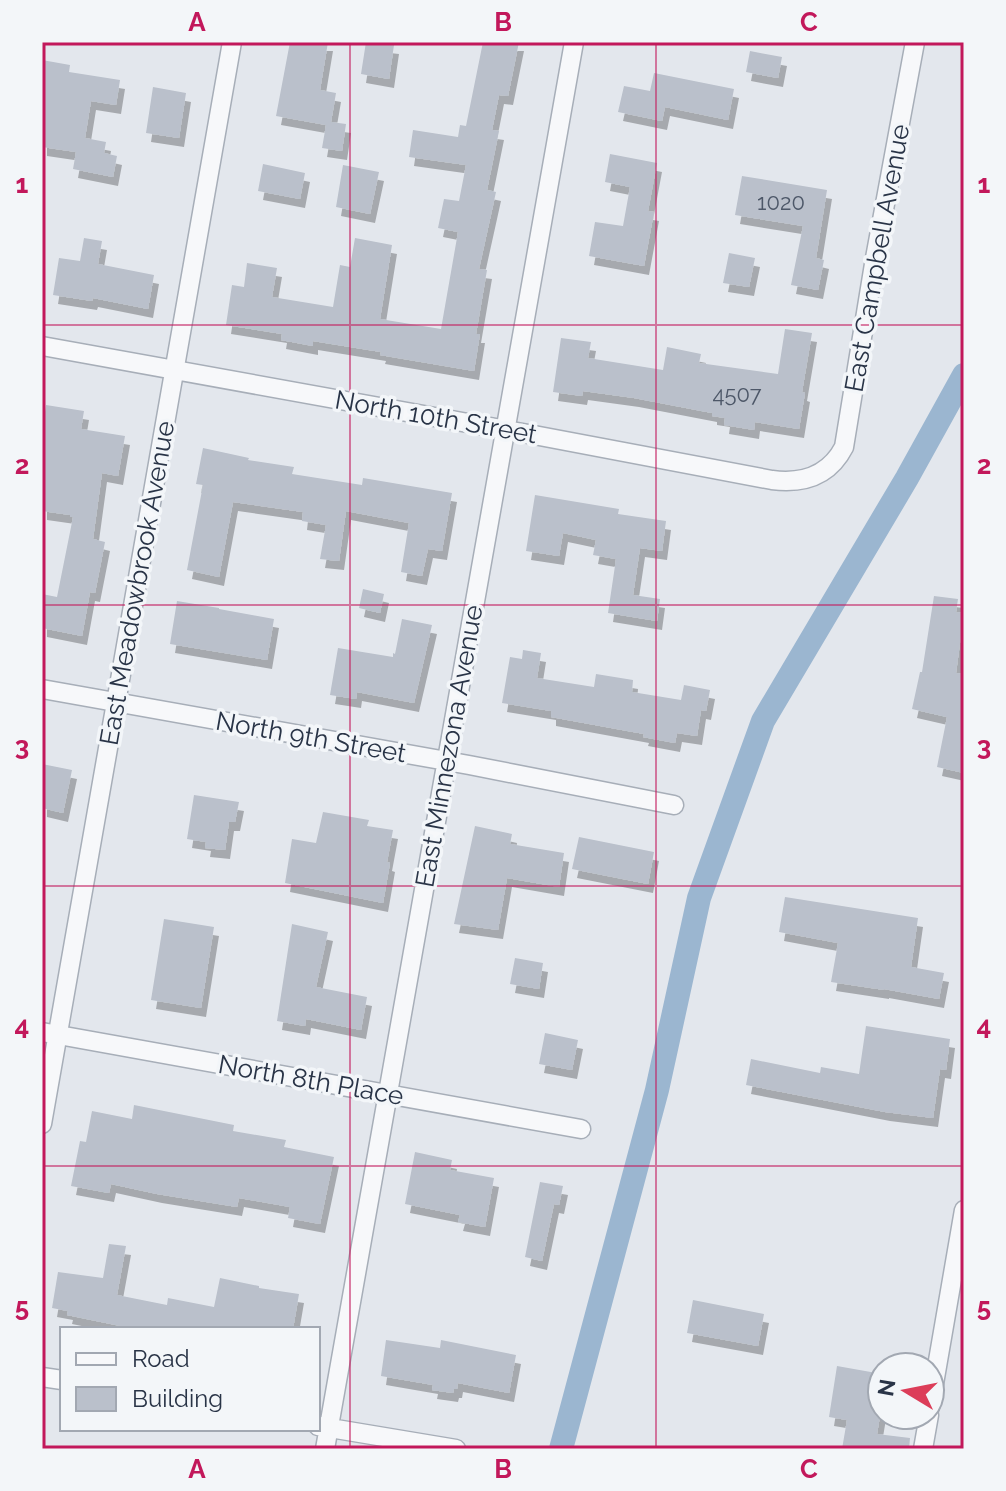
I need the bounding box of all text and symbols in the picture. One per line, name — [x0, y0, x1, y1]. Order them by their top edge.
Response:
text: A — [188, 7, 206, 37]
text: B — [494, 7, 512, 37]
text: C — [800, 7, 818, 37]
street label: East Campbell Avenue — [839, 122, 915, 394]
text: 1 — [16, 169, 29, 199]
text: 1 — [978, 169, 991, 199]
house number: 1020 — [757, 189, 805, 215]
house number: 4507 — [712, 381, 762, 407]
street label: North 10th Street — [333, 384, 540, 450]
street label: East Meadowbrook Avenue — [94, 419, 180, 747]
text: 2 — [15, 450, 29, 480]
text: 2 — [977, 450, 991, 480]
street label: East Minnezona Avenue — [409, 603, 489, 889]
street label: North 9th Street — [213, 705, 409, 769]
text: 3 — [15, 731, 29, 761]
text: 3 — [977, 731, 991, 761]
text: 4 — [15, 1011, 29, 1041]
text: 4 — [977, 1011, 991, 1041]
street label: North 8th Place — [216, 1049, 406, 1111]
text: 5 — [15, 1292, 29, 1322]
text: 5 — [977, 1292, 991, 1322]
legend — [60, 1327, 320, 1431]
text: Road — [132, 1344, 190, 1373]
north arrow — [866, 1351, 946, 1431]
text: N — [872, 1377, 901, 1398]
text: Building — [132, 1384, 223, 1413]
text: A — [188, 1454, 206, 1484]
text: B — [494, 1454, 512, 1484]
text: C — [800, 1454, 818, 1484]

